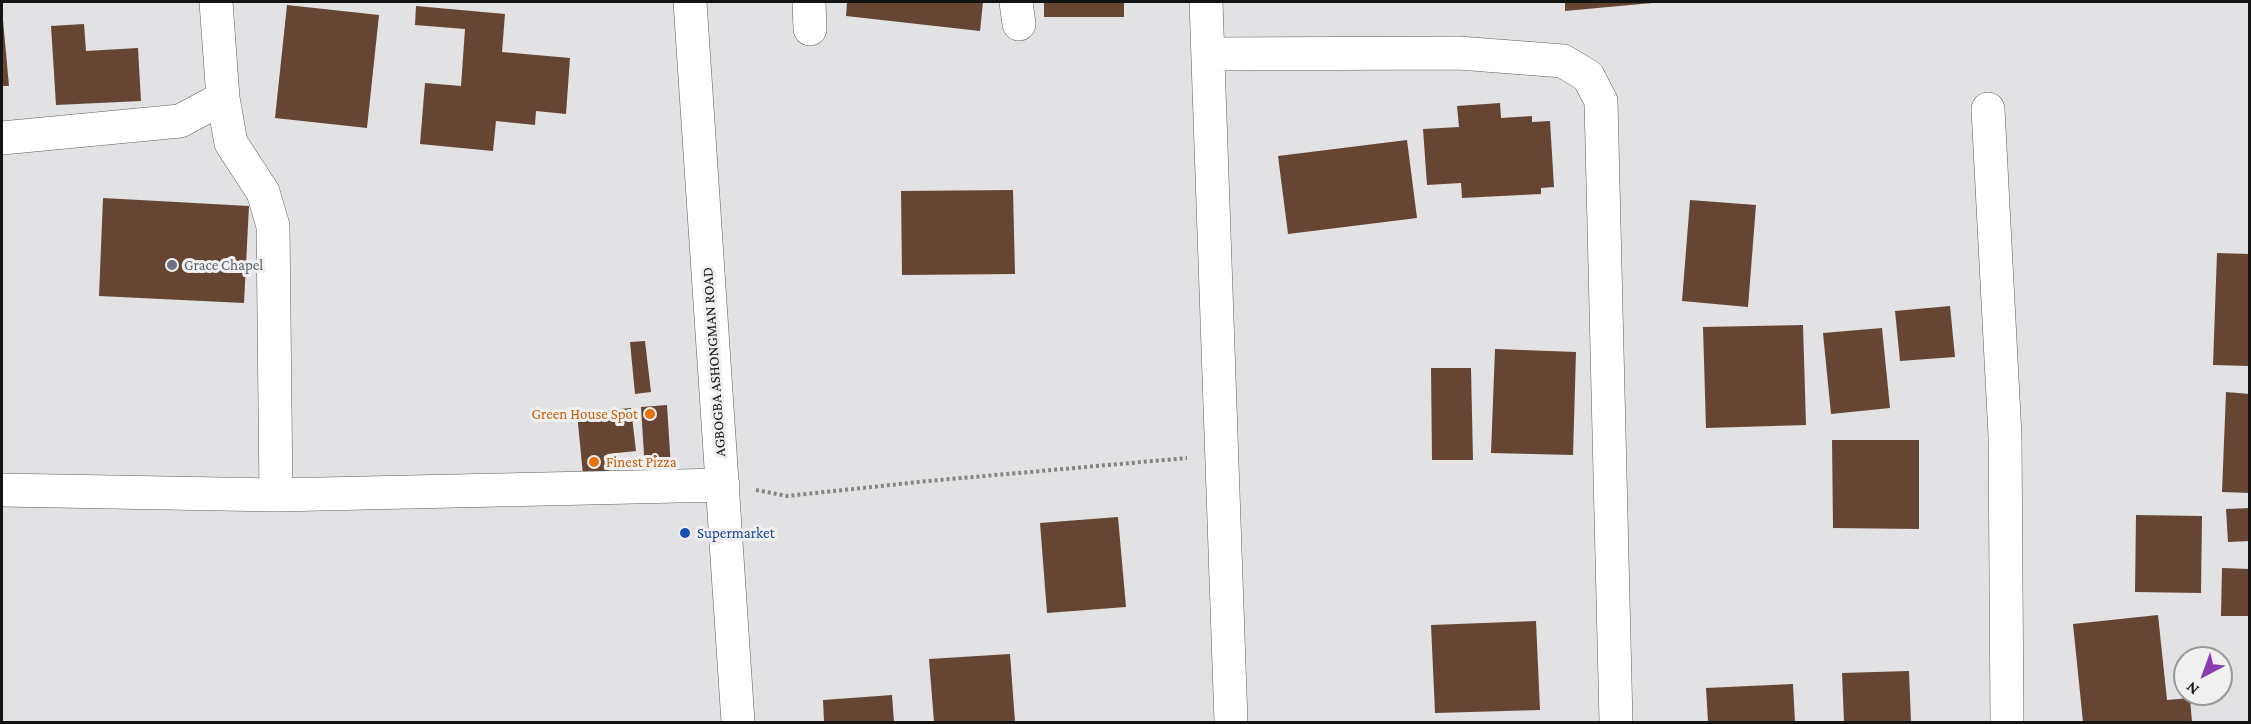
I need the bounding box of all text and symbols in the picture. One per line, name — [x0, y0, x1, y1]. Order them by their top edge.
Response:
place label: Grace Chapel — [184, 256, 263, 274]
marker: Grace Chapel — [165, 258, 179, 272]
street label: AGBOGBA ASHONGMAN ROAD — [698, 267, 730, 457]
place label: Green House Spot — [532, 405, 638, 423]
marker: Green House Spot — [643, 407, 657, 421]
place label: Finest Pizza — [606, 453, 677, 471]
marker: Finest Pizza — [587, 455, 601, 469]
place label: Supermarket — [697, 524, 775, 542]
marker: Supermarket — [678, 526, 692, 540]
north arrow — [2173, 646, 2233, 706]
text: N — [2182, 678, 2202, 698]

